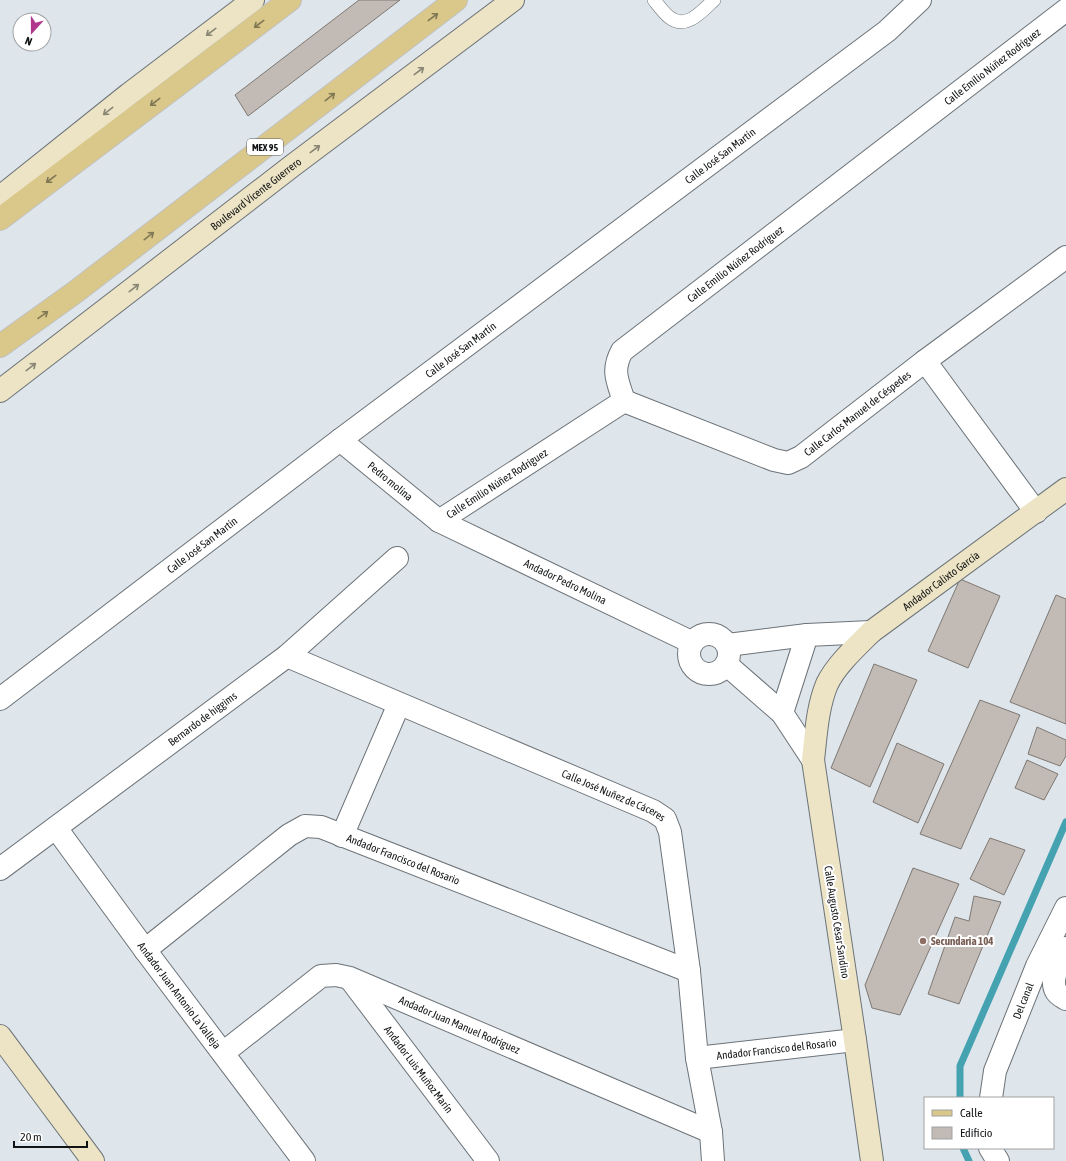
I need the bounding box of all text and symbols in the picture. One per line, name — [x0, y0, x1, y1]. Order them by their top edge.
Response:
north arrow — [12, 12, 52, 52]
one-way arrow — [427, 13, 438, 22]
one-way arrow — [254, 19, 265, 28]
street label: Calle Emilio Núñez Rodríguez — [942, 26, 1043, 107]
one-way arrow — [205, 28, 216, 36]
text: N — [23, 35, 34, 48]
one-way arrow — [413, 67, 424, 75]
one-way arrow — [324, 92, 335, 101]
one-way arrow — [150, 97, 161, 106]
one-way arrow — [102, 107, 113, 116]
street label: Calle José San Martín — [683, 126, 758, 186]
road number: MEX 95 — [247, 139, 283, 155]
one-way arrow — [309, 145, 320, 153]
street label: Boulevard Vicente Guerrero — [208, 155, 303, 232]
one-way arrow — [46, 175, 57, 184]
street label: Calle Emilio Núñez Rodríguez — [685, 223, 786, 305]
one-way arrow — [144, 231, 155, 240]
one-way arrow — [128, 284, 139, 292]
one-way arrow — [38, 311, 49, 319]
street label: Calle José San Martín — [423, 320, 498, 380]
one-way arrow — [25, 363, 36, 372]
street label: Calle Carlos Manuel de Céspedes — [802, 368, 913, 458]
street label: Calle Emilio Núñez Rodríguez — [444, 446, 550, 521]
street label: Pedro molina — [365, 459, 415, 503]
street label: Calle José San Martín — [165, 515, 239, 576]
street label: Andador Calixto García — [900, 549, 982, 613]
street label: Andador Pedro Molina — [522, 557, 608, 607]
street label: Bernardo de higgims — [166, 689, 239, 748]
street label: Calle José Nuñez de Cáceres — [560, 767, 668, 824]
street label: Andador Francisco del Rosario — [345, 832, 462, 887]
street label: Calle Augusto César Sandino — [822, 865, 852, 979]
place label: Secundaria 104 — [931, 935, 994, 947]
marker: Secundaria 104 — [918, 936, 928, 946]
street label: Andador Juan Antonio La Valleja — [135, 940, 223, 1051]
street label: Del canal — [1010, 981, 1036, 1021]
street label: Andador Juan Manuel Rodríguez — [397, 994, 522, 1056]
street label: Andador Luis Muñoz Marín — [382, 1023, 455, 1115]
street label: Andador Francisco del Rosario — [716, 1036, 837, 1062]
legend — [924, 1097, 1054, 1149]
text: Calle — [960, 1106, 983, 1120]
scale bar — [14, 1123, 87, 1149]
text: Edificio — [960, 1126, 993, 1140]
text: 20 m — [20, 1130, 42, 1144]

